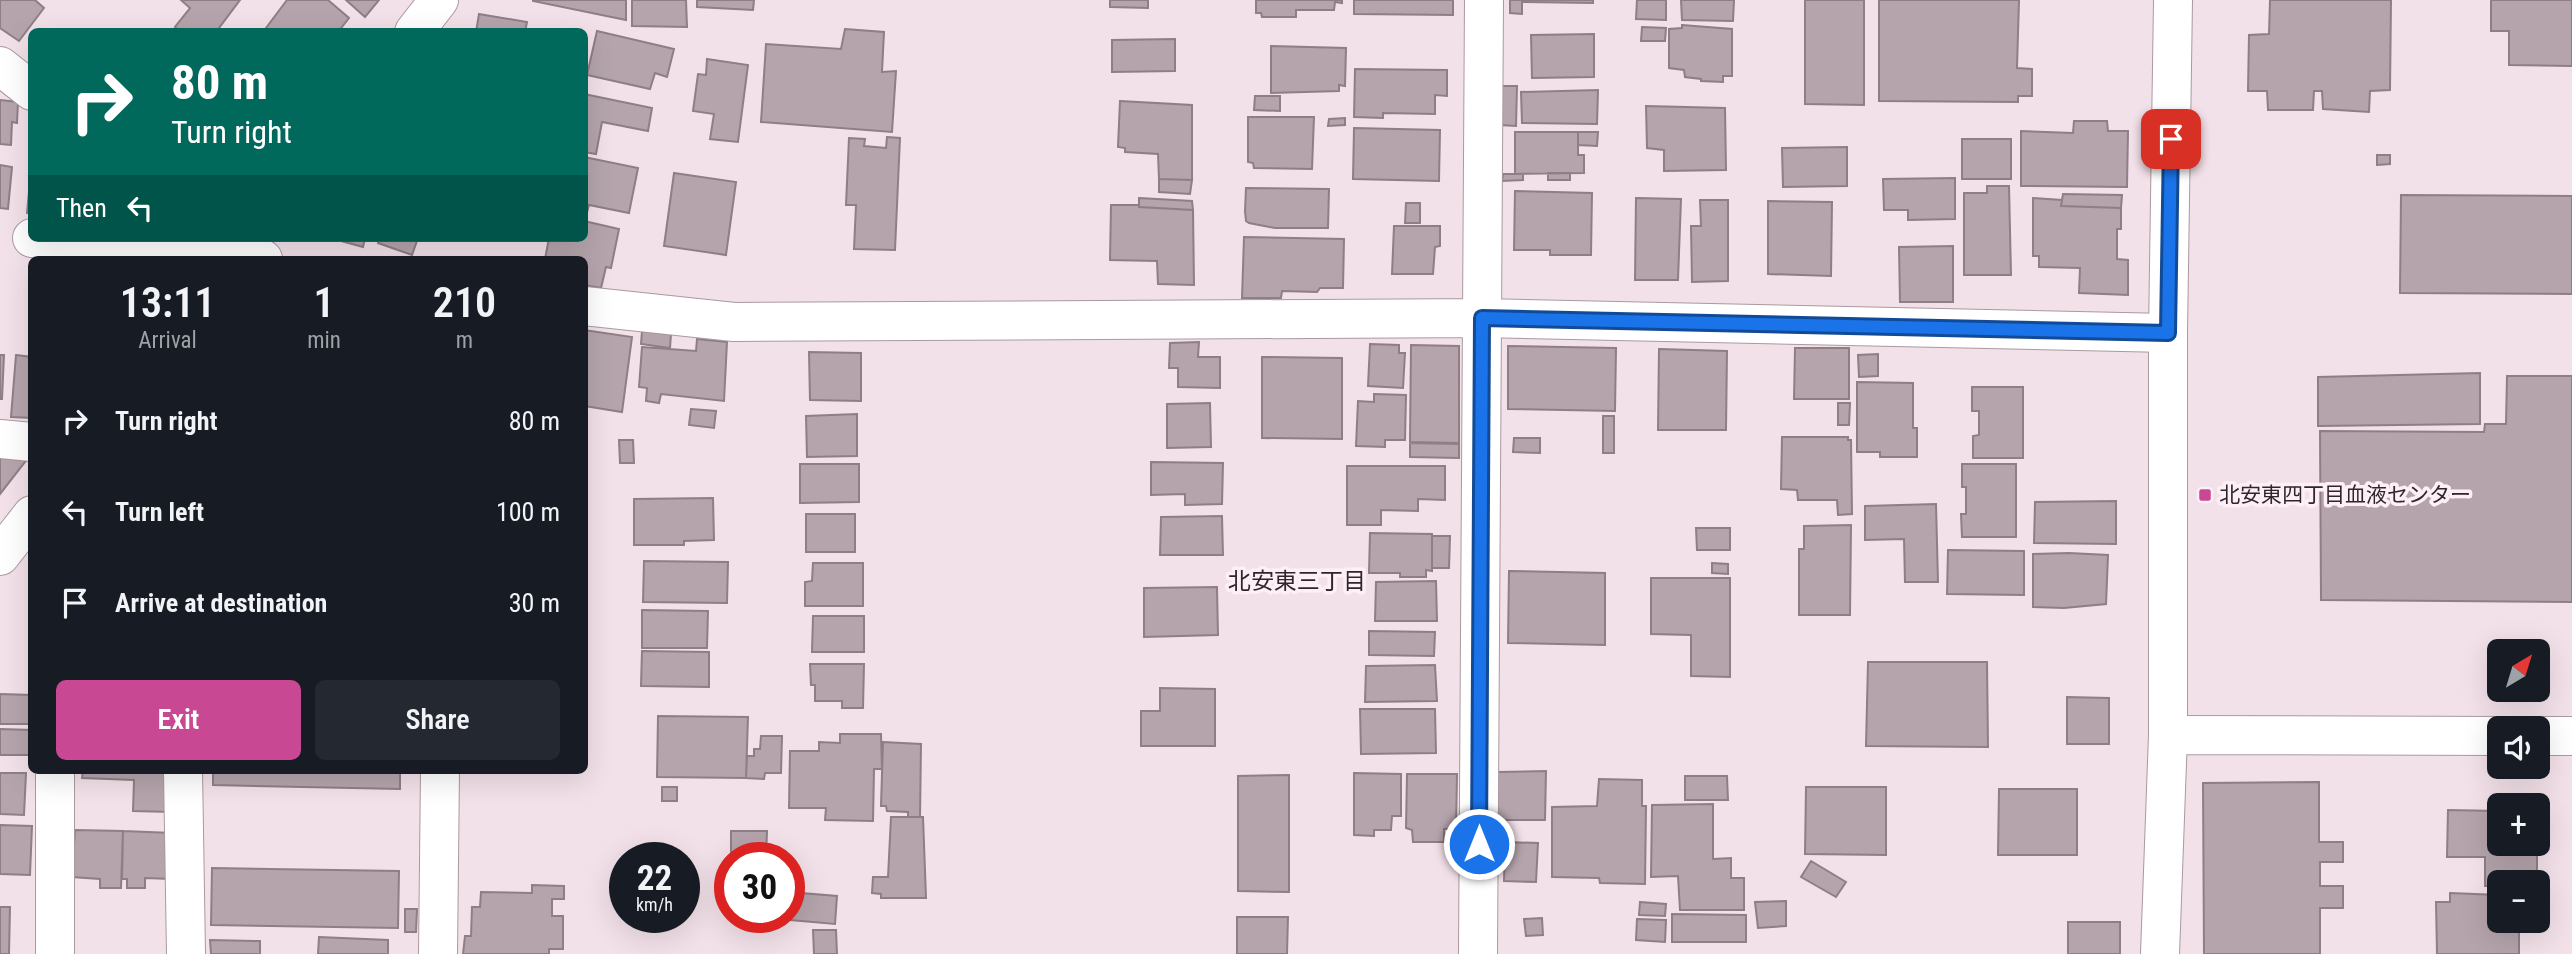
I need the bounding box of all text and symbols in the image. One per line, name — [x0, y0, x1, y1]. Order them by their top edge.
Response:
text: 80 m — [171, 54, 268, 111]
icon: right — [56, 56, 147, 147]
pin — [2141, 109, 2201, 169]
text: Turn right — [171, 113, 292, 151]
icon: arrive — [2152, 120, 2190, 158]
icon: left — [121, 189, 159, 227]
text: Then — [56, 193, 107, 223]
text: 13:11 — [120, 278, 215, 327]
text: 1 — [314, 278, 335, 327]
text: 210 — [433, 278, 496, 327]
text: Arrival — [138, 327, 197, 354]
text: min — [307, 327, 341, 354]
text: m — [456, 327, 473, 354]
icon: right — [56, 402, 94, 440]
text: Turn right — [115, 406, 217, 436]
text: 80 m — [509, 406, 560, 436]
place label: 北安東四丁目血液センター — [2219, 483, 2471, 507]
marker: 北安東四丁目血液センター — [2197, 487, 2213, 503]
icon: left — [56, 493, 94, 531]
text: Turn left — [115, 497, 204, 527]
text: 100 m — [496, 497, 560, 527]
district label: 北安東三丁目 — [1228, 568, 1366, 595]
icon: arrive — [56, 584, 94, 622]
text: Arrive at destination — [115, 588, 327, 618]
text: 30 m — [509, 588, 560, 618]
north arrow — [2487, 639, 2550, 702]
map controls — [2487, 639, 2550, 933]
button: Exit — [56, 680, 301, 760]
button: Share — [315, 680, 560, 760]
button: sound — [2487, 716, 2550, 779]
button: + — [2487, 793, 2550, 856]
position arrow — [1442, 807, 1516, 881]
speed limit sign: 30 — [714, 842, 805, 933]
text: 22 — [637, 858, 672, 899]
button: − — [2487, 870, 2550, 933]
text: km/h — [636, 894, 673, 915]

